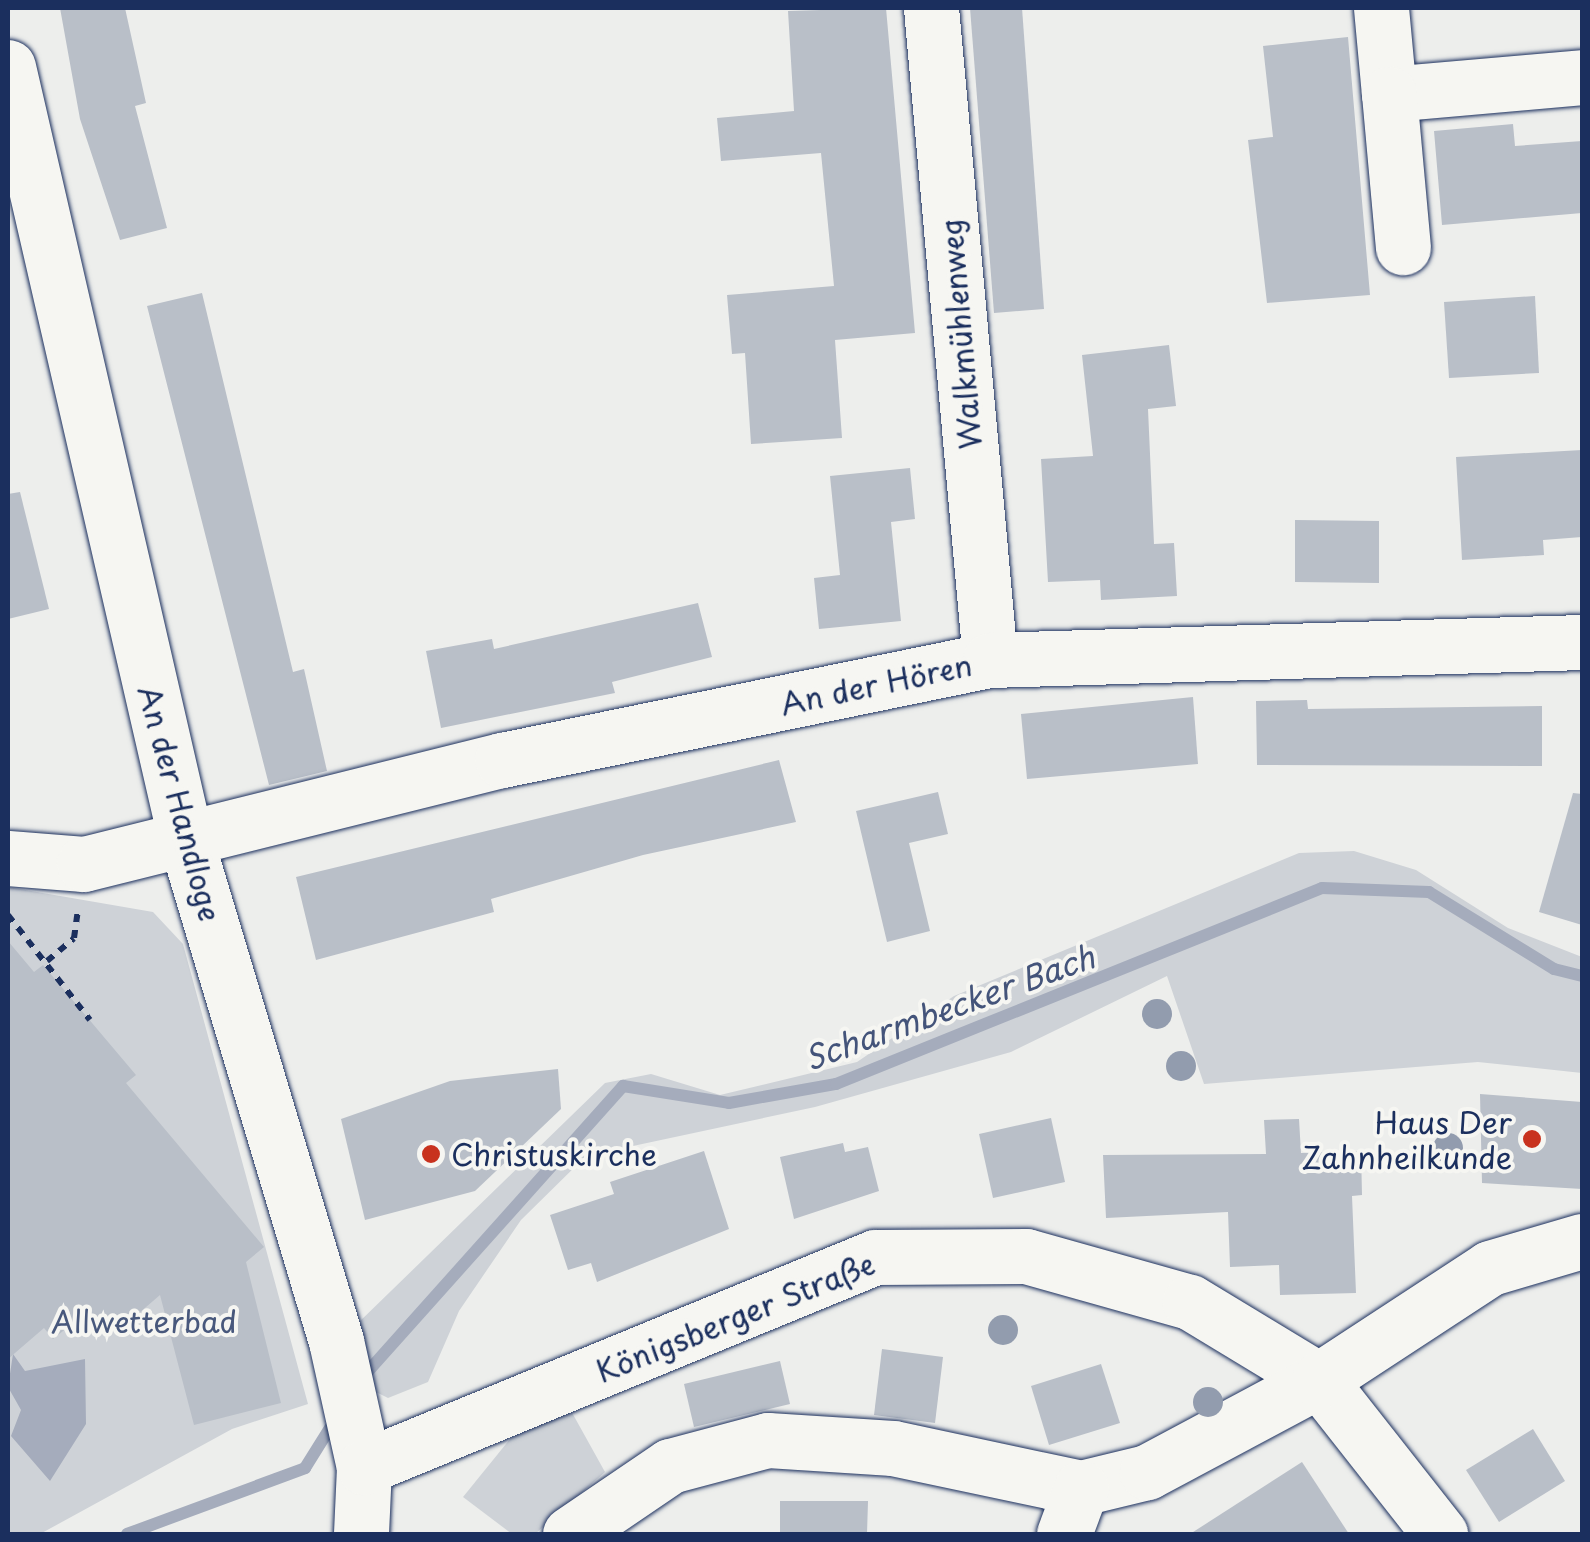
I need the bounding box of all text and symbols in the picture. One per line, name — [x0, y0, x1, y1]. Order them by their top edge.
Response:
street label: Walkmühlenweg — [932, 217, 988, 451]
street label: An der Hören — [777, 646, 975, 722]
street label: An der Handloge — [131, 681, 229, 925]
water label: Scharmbecker Bach — [798, 936, 1100, 1078]
place label: Haus Der Zahnheilkunde — [1302, 1104, 1512, 1174]
marker: Haus Der Zahnheilkunde — [1521, 1128, 1543, 1150]
place label: Christuskirche — [451, 1136, 657, 1172]
marker: Christuskirche — [420, 1143, 442, 1165]
street label: Königsberger Straße — [590, 1244, 880, 1390]
park label: Allwetterbad — [51, 1303, 237, 1339]

